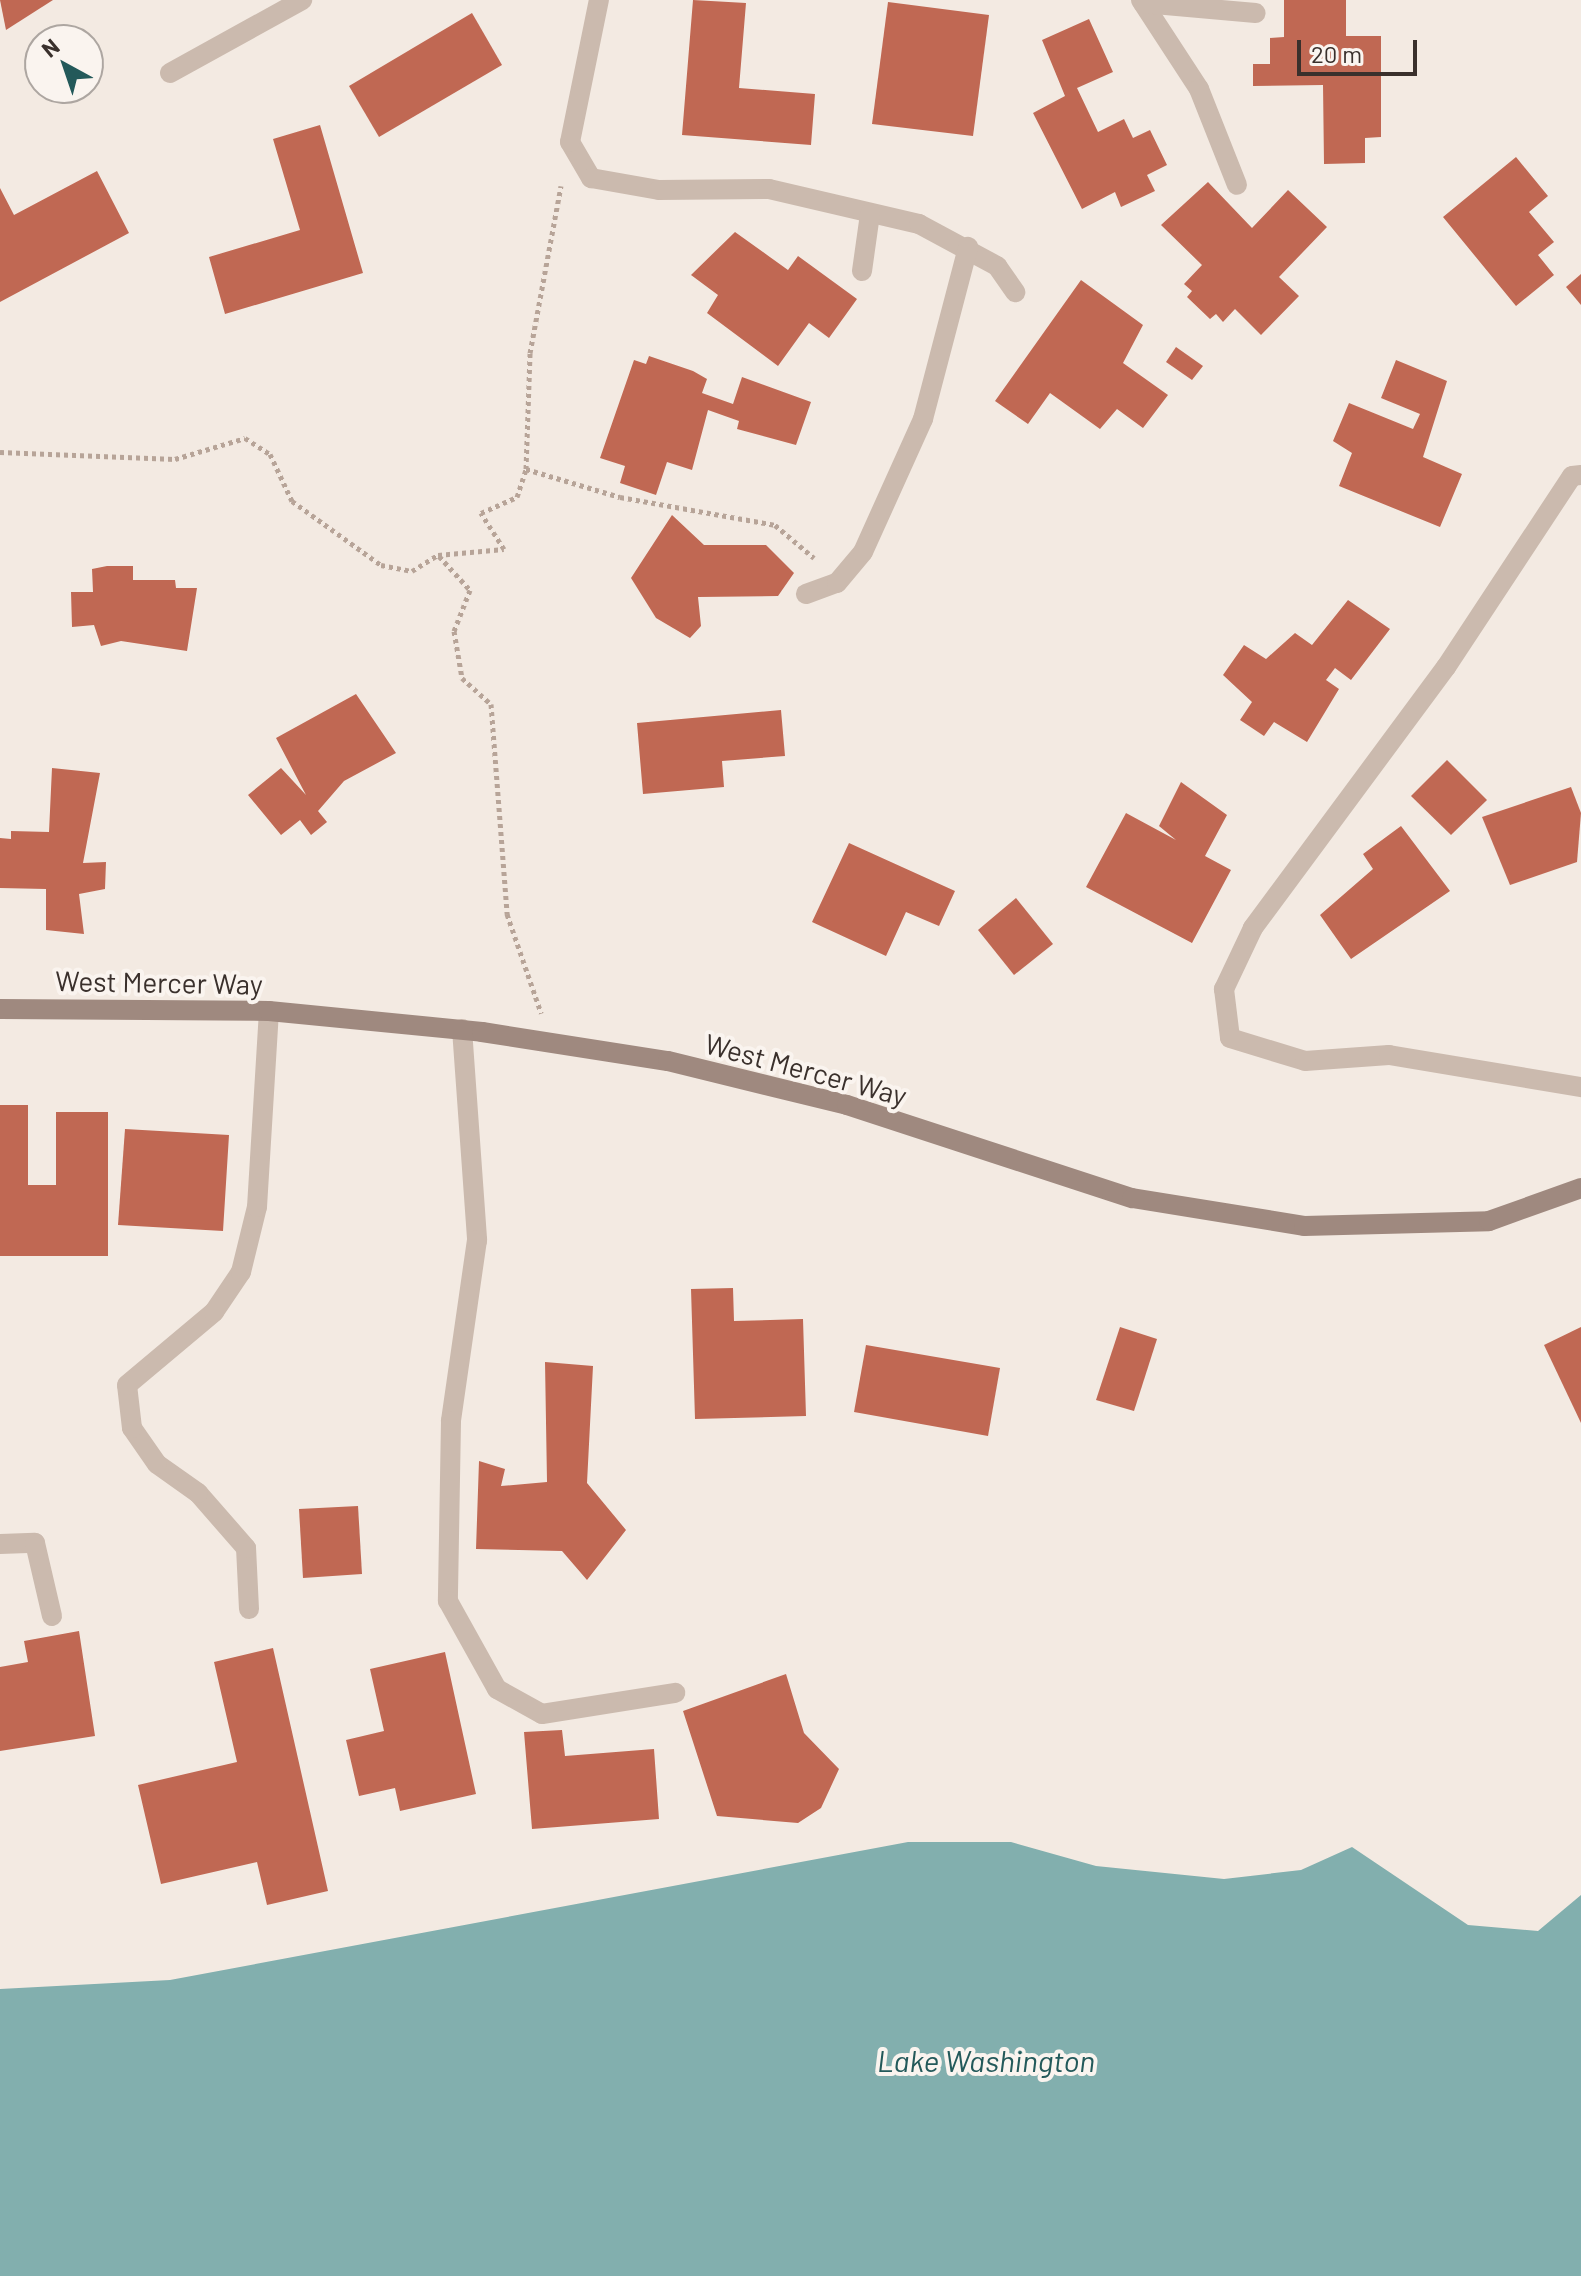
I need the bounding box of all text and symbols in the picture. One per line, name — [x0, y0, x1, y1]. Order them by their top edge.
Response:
north arrow — [24, 24, 104, 104]
scale bar — [1301, 24, 1421, 74]
text: N — [36, 32, 64, 62]
text: 20 m — [1311, 39, 1362, 68]
street label: West Mercer Way — [55, 963, 263, 1001]
street label: West Mercer Way — [701, 1026, 911, 1112]
water label: Lake Washington — [877, 2042, 1095, 2078]

